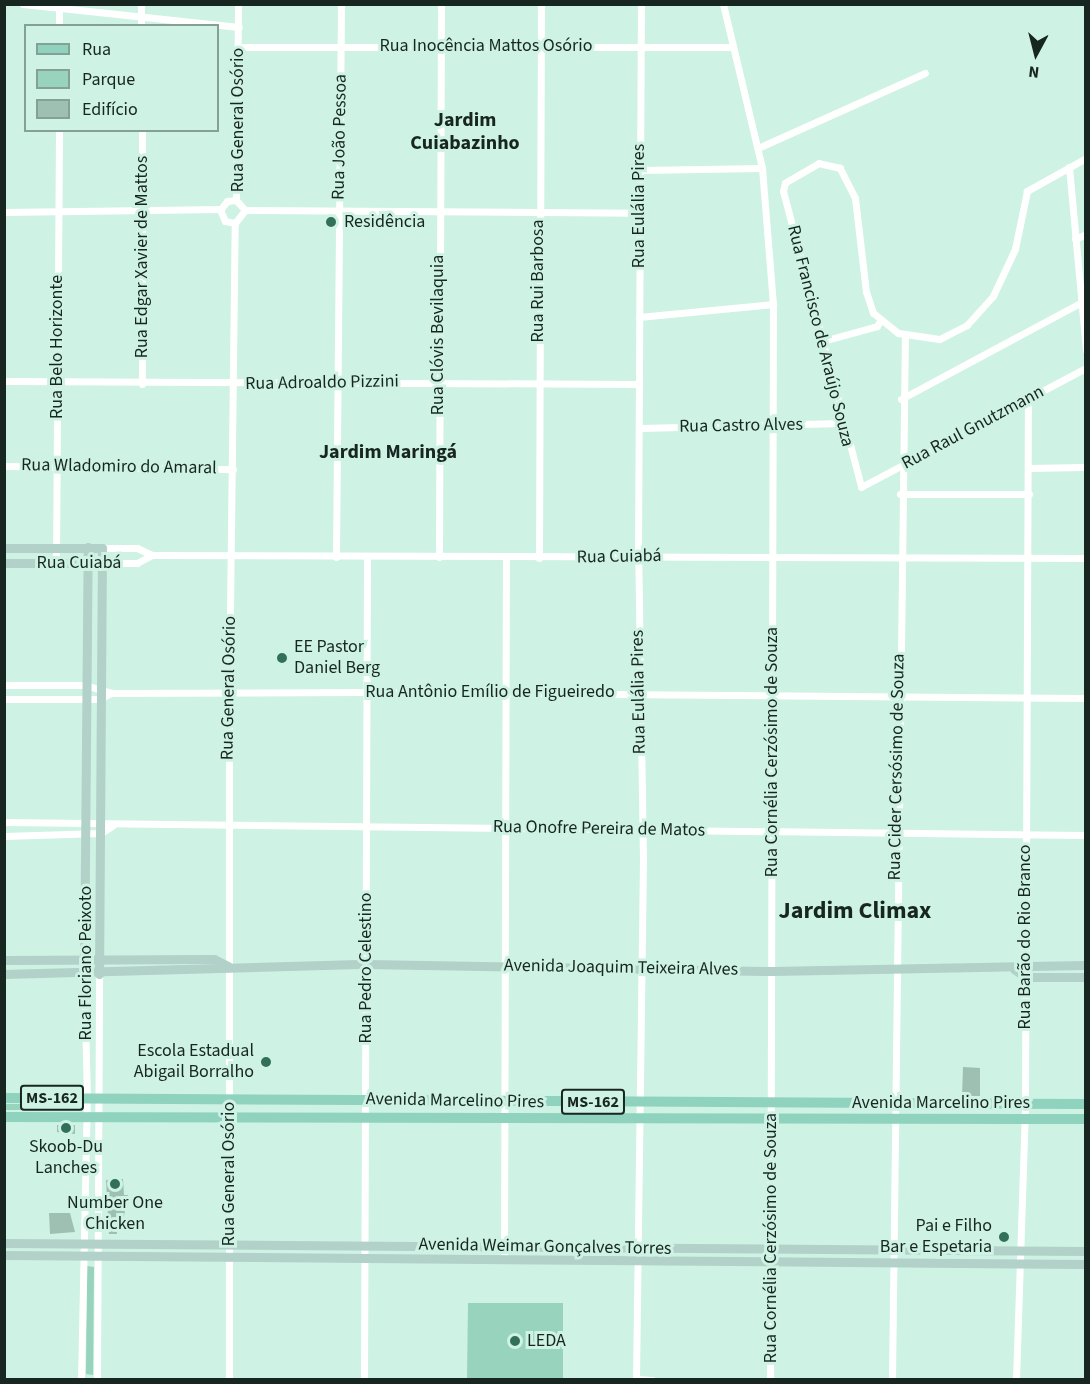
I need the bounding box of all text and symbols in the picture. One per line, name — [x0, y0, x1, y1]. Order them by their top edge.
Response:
legend — [24, 24, 219, 132]
north arrow — [1006, 24, 1066, 84]
street label: Rua Inocência Mattos Osório — [380, 35, 592, 57]
text: Rua — [82, 37, 111, 62]
street label: Rua General Osório — [227, 48, 249, 192]
text: N — [1027, 60, 1040, 83]
text: Parque — [82, 67, 135, 92]
street label: Rua João Pessoa — [328, 74, 352, 200]
text: Edifício — [82, 97, 138, 122]
district label: Jardim Cuiabazinho — [410, 109, 520, 156]
street label: Rua Eulália Pires — [628, 144, 650, 268]
street label: Rua Edgar Xavier de Mattos — [131, 156, 153, 358]
place label: Residência — [344, 211, 425, 233]
marker: Residência — [322, 213, 340, 231]
street label: Rua Rui Barbosa — [527, 220, 549, 342]
street label: Rua Francisco de Araújo Souza — [782, 223, 858, 449]
street label: Rua Clóvis Bevilaquia — [427, 255, 449, 415]
street label: Rua Belo Horizonte — [46, 275, 68, 419]
street label: Rua Adroaldo Pizzini — [245, 371, 399, 395]
street label: Rua Raul Gnutzmann — [898, 381, 1048, 475]
street label: Rua Castro Alves — [679, 414, 803, 438]
district label: Jardim Maringá — [319, 440, 457, 464]
street label: Rua Wladomiro do Amaral — [21, 454, 217, 480]
street label: Rua Cuiabá — [576, 545, 662, 569]
street label: Rua Cuiabá — [37, 552, 121, 574]
street label: Rua General Osório — [217, 616, 241, 760]
street label: Rua Cornélia Cerzósimo de Souza — [761, 627, 783, 877]
street label: Rua Eulália Pires — [627, 630, 651, 754]
place label: EE Pastor Daniel Berg — [294, 637, 380, 680]
marker: EE Pastor Daniel Berg — [275, 651, 289, 665]
street label: Rua Cider Cersósimo de Souza — [884, 653, 910, 881]
street label: Rua Antônio Emílio de Figueiredo — [365, 681, 615, 703]
street label: Rua Onofre Pereira de Matos — [493, 816, 705, 842]
street label: Rua Barão do Rio Branco — [1014, 845, 1036, 1029]
street label: Rua Floriano Peixoto — [75, 886, 97, 1040]
street label: Rua Pedro Celestino — [355, 893, 377, 1043]
district label: Jardim Climax — [779, 897, 931, 925]
street label: Avenida Joaquim Teixeira Alves — [504, 955, 738, 981]
place label: Escola Estadual Abigail Borralho — [134, 1041, 254, 1084]
marker: Escola Estadual Abigail Borralho — [259, 1055, 273, 1069]
road number: MS-162 — [19, 1085, 85, 1111]
street label: Avenida Marcelino Pires — [366, 1089, 544, 1113]
road number: MS-162 — [560, 1089, 626, 1115]
street label: Avenida Marcelino Pires — [852, 1092, 1030, 1114]
street label: Rua General Osório — [218, 1102, 240, 1246]
street label: Rua Cornélia Cerzósimo de Souza — [760, 1113, 782, 1363]
marker: Skoob-Du Lanches — [59, 1121, 73, 1135]
place label: Skoob-Du Lanches — [29, 1137, 103, 1180]
marker: Number One Chicken — [108, 1177, 122, 1191]
place label: Number One Chicken — [67, 1193, 163, 1236]
place label: Pai e Filho Bar e Espetaria — [880, 1216, 992, 1258]
marker: Pai e Filho Bar e Espetaria — [997, 1230, 1011, 1244]
street label: Avenida Weimar Gonçalves Torres — [418, 1234, 672, 1260]
place label: LEDA — [527, 1330, 566, 1352]
marker: LEDA — [508, 1334, 522, 1348]

